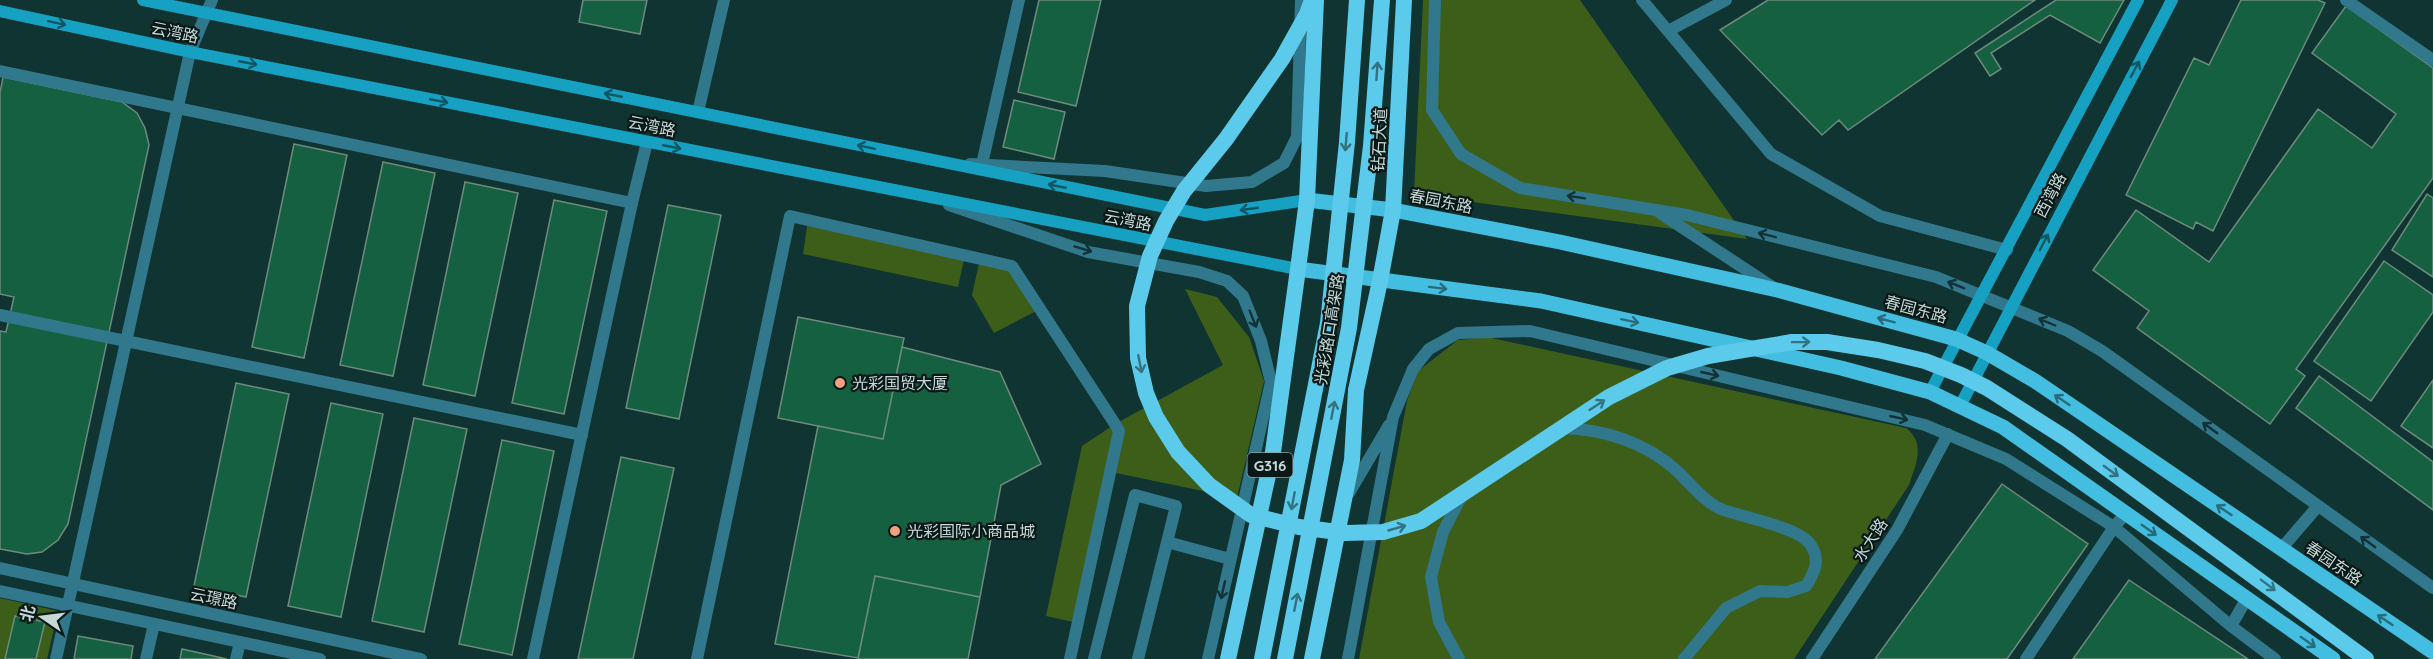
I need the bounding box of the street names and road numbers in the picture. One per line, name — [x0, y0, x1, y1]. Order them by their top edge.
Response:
street label: 云湾路 — [149, 17, 201, 47]
street label: 钻石大道 — [1367, 108, 1391, 172]
street label: 云湾路 — [627, 112, 677, 140]
street label: 西湾路 — [2030, 169, 2070, 221]
street label: 春园东路 — [1408, 185, 1474, 217]
street label: 云湾路 — [1103, 206, 1153, 234]
street label: 光彩路口高架路 — [1310, 272, 1348, 386]
street label: 春园东路 — [1882, 291, 1950, 327]
road number: G316 — [1248, 453, 1292, 477]
street label: 水大路 — [1849, 514, 1891, 566]
street label: 春园东路 — [2302, 537, 2366, 589]
street label: 云璟路 — [188, 583, 240, 613]

